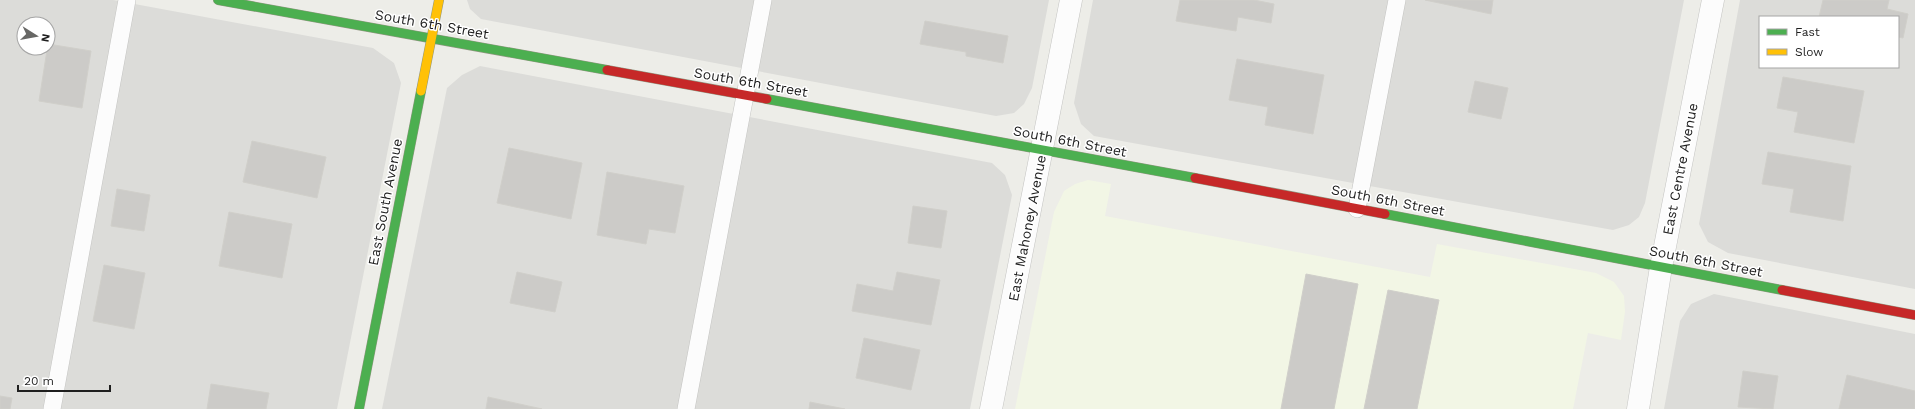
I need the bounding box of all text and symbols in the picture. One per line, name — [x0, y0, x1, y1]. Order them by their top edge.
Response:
street label: South 6th Street — [374, 6, 490, 42]
north arrow — [16, 16, 56, 56]
legend — [1759, 16, 1899, 68]
text: Fast — [1795, 25, 1820, 39]
text: N — [38, 33, 52, 43]
text: Slow — [1795, 45, 1823, 59]
street label: South 6th Street — [693, 64, 809, 100]
street label: East Centre Avenue — [1659, 102, 1701, 236]
street label: South 6th Street — [1012, 122, 1128, 160]
street label: East South Avenue — [365, 137, 405, 267]
street label: East Mahoney Avenue — [1005, 153, 1049, 303]
street label: South 6th Street — [1330, 181, 1446, 219]
street label: South 6th Street — [1648, 242, 1764, 280]
scale bar — [18, 367, 110, 393]
text: 20 m — [24, 374, 54, 388]

